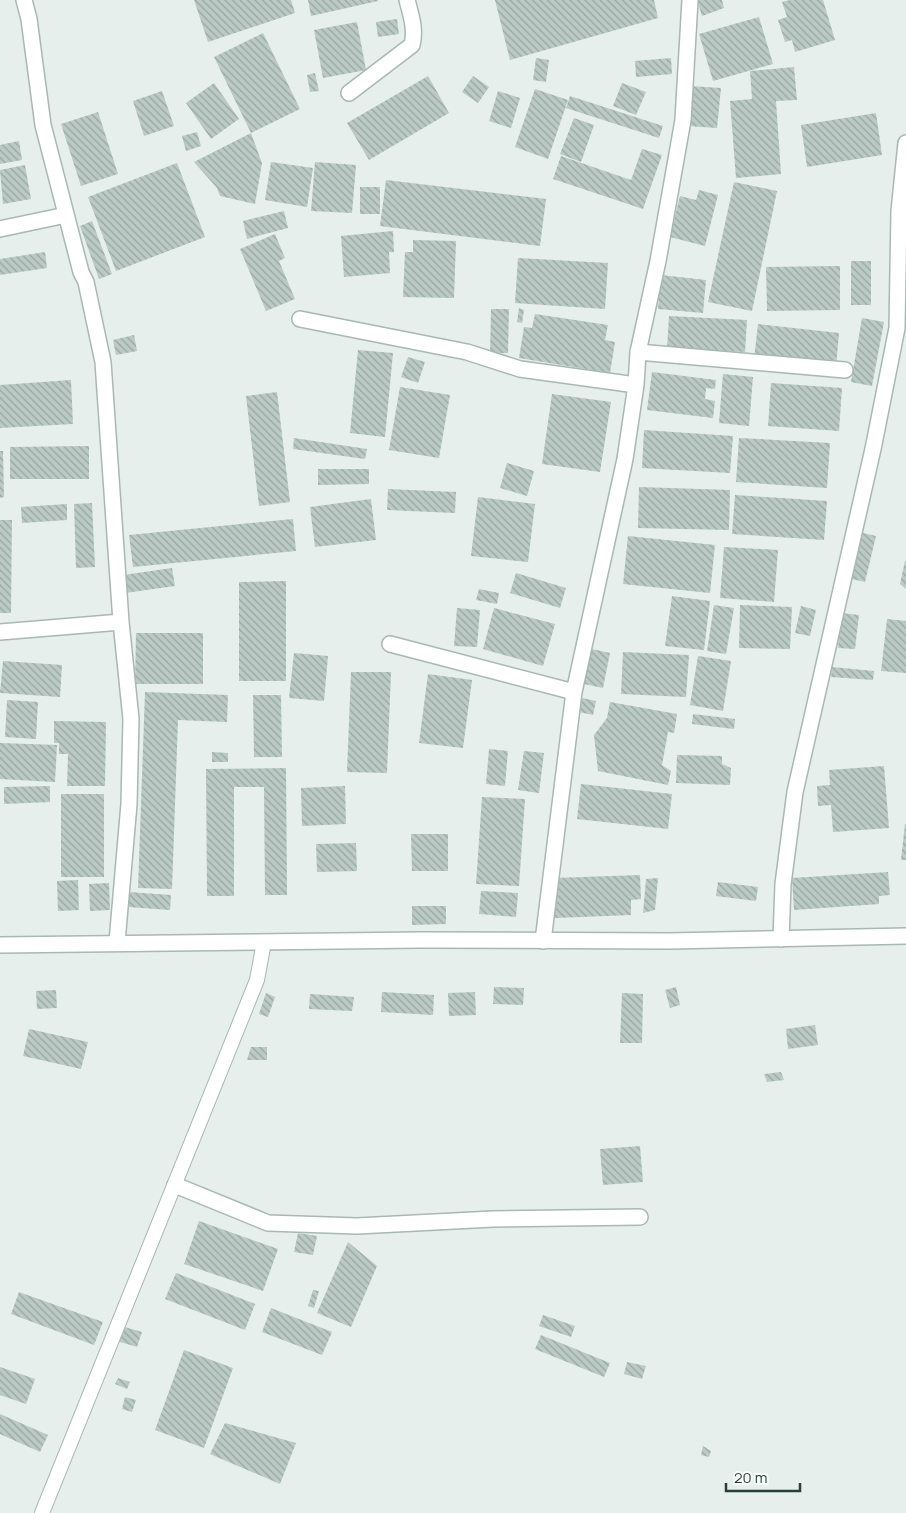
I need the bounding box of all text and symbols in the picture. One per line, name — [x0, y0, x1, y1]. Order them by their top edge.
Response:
scale bar — [726, 1460, 800, 1492]
text: 20 m — [734, 1467, 767, 1488]

